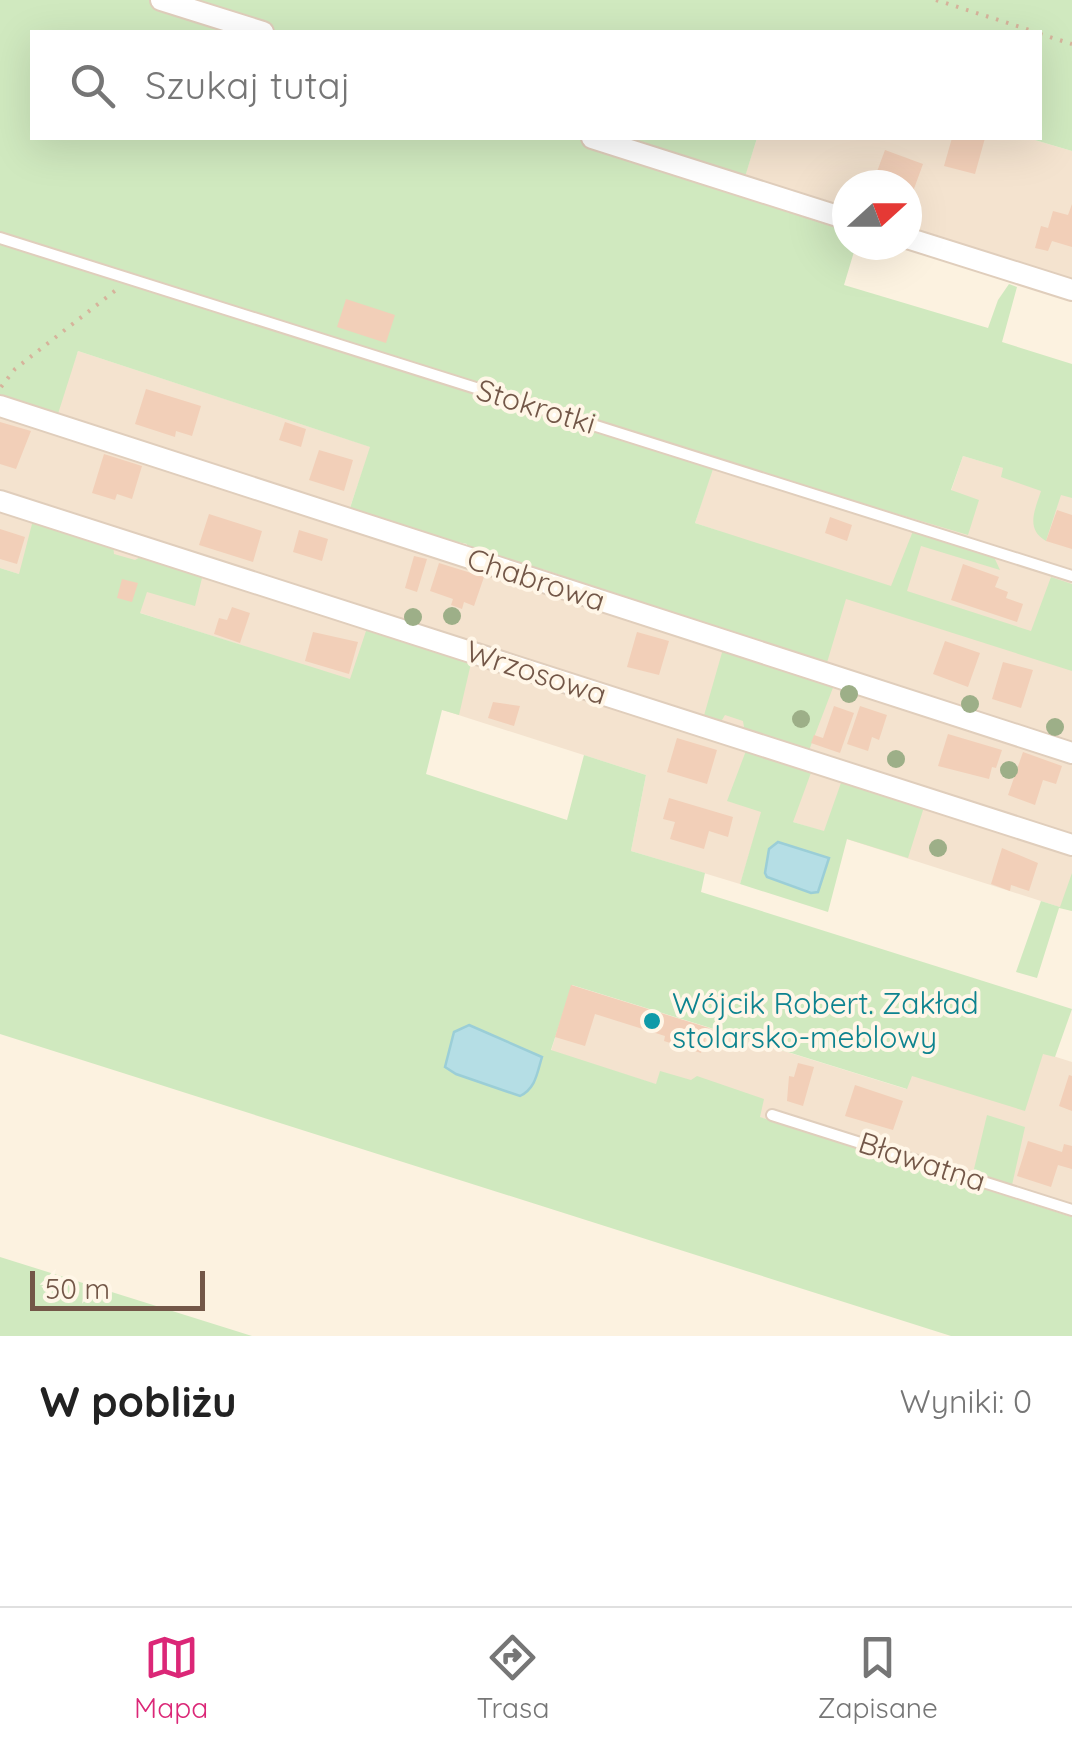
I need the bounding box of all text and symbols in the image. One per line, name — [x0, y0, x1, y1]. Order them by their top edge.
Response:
search box — [30, 30, 1042, 140]
icon: search — [65, 58, 120, 113]
text: Szukaj tutaj — [145, 61, 351, 109]
north arrow — [832, 170, 922, 260]
street label: Stokrotki — [472, 370, 601, 442]
street label: Chabrowa — [462, 539, 610, 619]
street label: Wrzosowa — [461, 631, 611, 713]
place label: Wójcik Robert. Zakład stolarsko-meblowy — [672, 984, 979, 1056]
marker: Wójcik Robert. Zakład stolarsko-meblowy — [641, 1010, 663, 1032]
street label: Bławatna — [854, 1123, 990, 1199]
scale bar — [30, 1266, 205, 1310]
text: 50 m — [45, 1271, 110, 1306]
text: W pobliżu — [40, 1375, 237, 1428]
text: Wyniki: 0 — [900, 1381, 1032, 1421]
tab: Mapa — [134, 1630, 208, 1725]
tab: Trasa — [476, 1630, 549, 1725]
tab: Zapisane — [818, 1630, 938, 1725]

